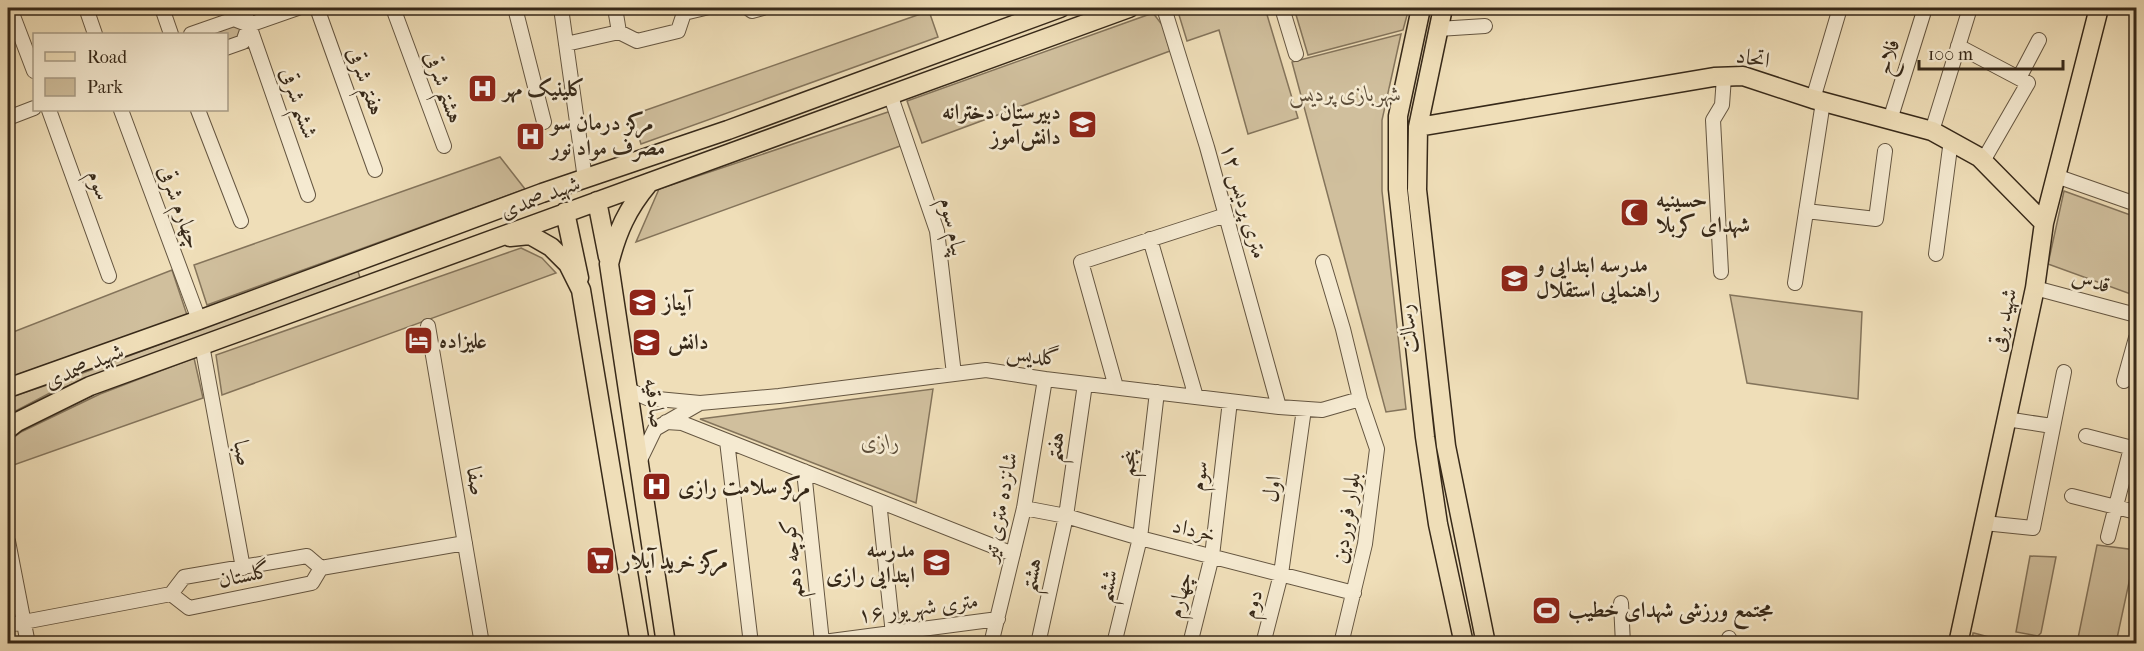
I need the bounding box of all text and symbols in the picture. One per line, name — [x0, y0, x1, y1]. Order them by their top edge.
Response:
legend — [33, 33, 228, 111]
scale bar — [1919, 33, 2063, 71]
street label: فلاح — [1870, 36, 1911, 80]
street label: اتحاد — [1734, 42, 1772, 74]
street label: هفتم شرقی — [334, 43, 390, 121]
text: 100 m — [1928, 44, 1973, 65]
text: Road — [87, 47, 127, 68]
street label: هشتم شرقی — [411, 47, 469, 129]
street label: ششم شرقی — [267, 64, 323, 145]
hospital icon: کلینیک مهر — [466, 73, 498, 105]
place label: کلینیک مهر — [501, 76, 585, 104]
text: Park — [87, 77, 124, 98]
park label: شهربازی پردیس — [1289, 81, 1401, 109]
place label: دبیرستان دخترانه دانش‌آموز — [942, 99, 1061, 151]
school or university icon: دبیرستان دخترانه دانش‌آموز — [1066, 109, 1098, 141]
place label: مرکز درمان سو مصرف مواد نور — [548, 110, 665, 162]
hospital icon: مرکز درمان سو مصرف مواد نور — [514, 120, 546, 152]
street label: ۱۲ متری پردیس — [1213, 140, 1273, 262]
street label: چهارم شرقی — [147, 162, 207, 254]
street label: سوم — [76, 166, 116, 206]
street label: شهید صمدی — [496, 170, 584, 225]
place label: حسینیه شهدای کربلا — [1656, 187, 1750, 239]
street label: پیام سوم — [928, 195, 972, 260]
mosque icon: حسینیه شهدای کربلا — [1619, 197, 1651, 229]
place label: مدرسه ابتدایی و راهنمایی استقلال — [1534, 252, 1661, 305]
school or university icon: مدرسه ابتدایی و راهنمایی استقلال — [1499, 262, 1531, 294]
street label: قدس — [2069, 263, 2113, 299]
street label: شهید برقی — [1984, 286, 2023, 354]
school or university icon: آیناز — [626, 287, 658, 319]
place label: آیناز — [660, 289, 694, 317]
street label: رسالت — [1392, 303, 1424, 355]
hotel icon: علیزاده — [402, 325, 434, 357]
school or university icon: دانش — [631, 326, 663, 358]
place label: علیزاده — [439, 328, 487, 354]
place label: دانش — [668, 329, 709, 356]
street label: گلدیس — [1005, 337, 1061, 374]
street label: شهید صمدی — [41, 338, 128, 395]
street label: صادقیه — [639, 376, 671, 430]
park label: رازی — [860, 429, 900, 455]
street label: هفتم — [1040, 430, 1078, 465]
street label: صبا — [228, 438, 258, 468]
street label: پنجم — [1113, 447, 1150, 479]
street label: شانزده متری تیر — [976, 450, 1023, 566]
street label: سوم — [1184, 460, 1220, 493]
street label: صفا — [461, 465, 491, 497]
street label: بلوار فروردین — [1326, 470, 1367, 566]
hospital icon: مرکز سلامت رازی — [641, 471, 673, 503]
place label: مرکز سلامت رازی — [678, 474, 810, 503]
street label: اول — [1257, 474, 1287, 504]
street label: خرداد — [1170, 512, 1218, 548]
street label: کوچه دهم — [775, 517, 816, 600]
place label: مدرسه ابتدایی رازی — [826, 537, 915, 590]
supermarket icon: مرکز خرید آیلار — [585, 545, 617, 577]
place label: مرکز خرید آیلار — [619, 547, 728, 577]
school or university icon: مدرسه ابتدایی رازی — [920, 547, 952, 579]
street label: هشتم — [1015, 555, 1055, 596]
street label: گلستان — [215, 556, 272, 593]
street label: ششم — [1090, 567, 1131, 607]
street label: چهارم — [1162, 569, 1204, 622]
street label: دوم — [1236, 587, 1274, 623]
street label: ۱۶ متری شهریور — [856, 588, 980, 629]
sports icon: مجتمع ورزشی شهدای خطیب — [1531, 594, 1563, 626]
place label: مجتمع ورزشی شهدای خطیب — [1568, 597, 1773, 630]

